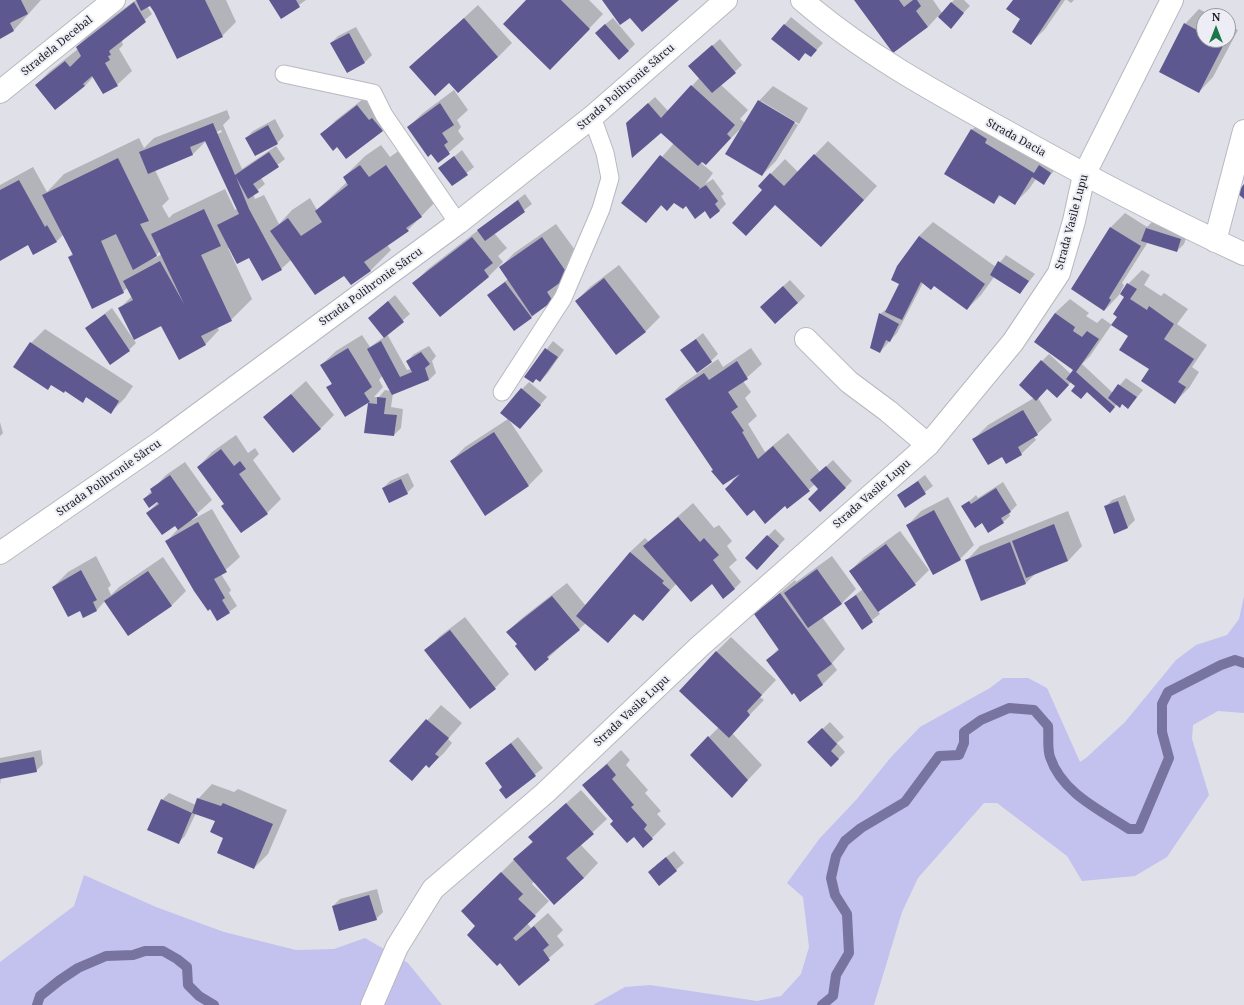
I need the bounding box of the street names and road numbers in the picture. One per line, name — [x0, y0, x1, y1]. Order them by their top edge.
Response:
street label: Stradela Decebal — [19, 13, 95, 79]
street label: Strada Polihronie Sârcu — [575, 41, 677, 133]
street label: Strada Dacia — [984, 116, 1048, 160]
street label: Strada Vasile Lupu — [1053, 173, 1091, 271]
street label: Strada Polihronie Sârcu — [317, 245, 425, 329]
street label: Strada Polihronie Sârcu — [54, 437, 164, 519]
street label: Strada Vasile Lupu — [831, 457, 913, 531]
street label: Strada Vasile Lupu — [592, 673, 672, 749]

